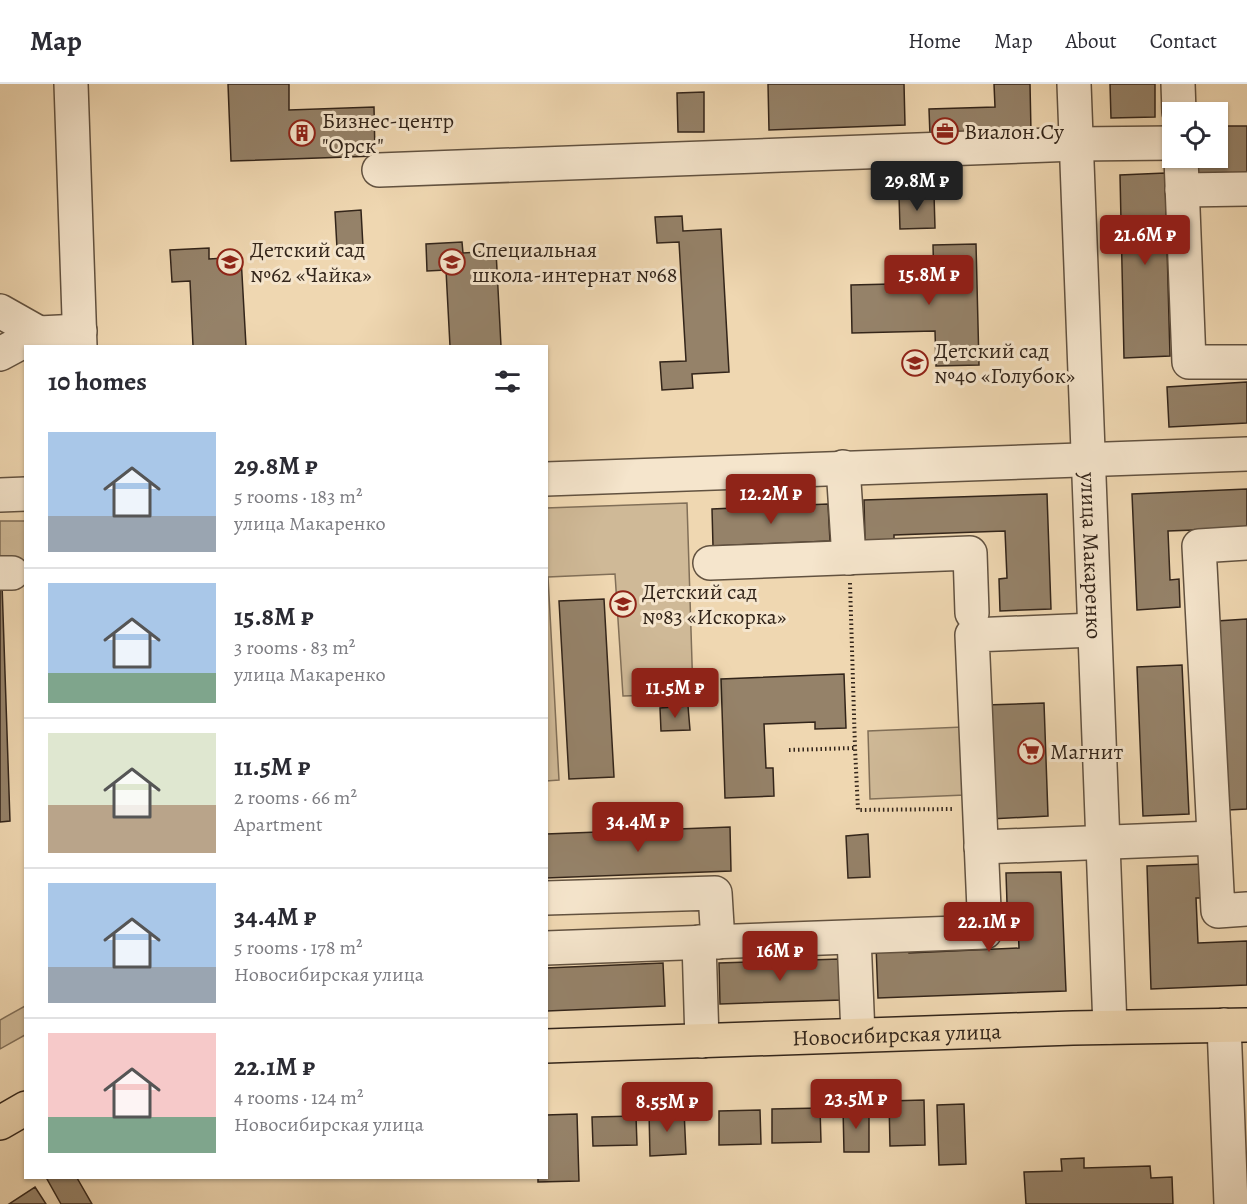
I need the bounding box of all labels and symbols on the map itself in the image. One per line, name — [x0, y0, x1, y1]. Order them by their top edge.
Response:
place label: Бизнес-центр "Орск" — [322, 106, 454, 161]
office icon: Виалон.Су — [930, 116, 960, 146]
place label: Виалон.Су — [964, 117, 1065, 147]
building icon: Бизнес-центр "Орск" — [287, 118, 317, 148]
pin: 29.8M ₽ — [862, 161, 972, 212]
pin: 21.6M ₽ — [1090, 215, 1200, 266]
place label: Детский сад №62 «Чайка» — [250, 235, 372, 290]
place label: Специальная школа-интернат №68 — [472, 235, 677, 290]
school or university icon: Детский сад №62 «Чайка» — [215, 247, 245, 277]
school or university icon: Специальная школа-интернат №68 — [437, 247, 467, 277]
pin: 15.8M ₽ — [874, 255, 984, 306]
place label: Детский сад №40 «Голубок» — [934, 336, 1075, 391]
school or university icon: Детский сад №40 «Голубок» — [900, 348, 930, 378]
street label: улица Макаренко — [1073, 471, 1109, 640]
pin: 12.2M ₽ — [716, 474, 826, 525]
place label: Детский сад №83 «Искорка» — [642, 577, 786, 632]
school or university icon: Детский сад №83 «Искорка» — [608, 589, 638, 619]
pin: 11.5M ₽ — [620, 668, 730, 719]
supermarket icon: Магнит — [1016, 736, 1046, 766]
place label: Магнит — [1050, 737, 1123, 767]
pin: 34.4M ₽ — [583, 802, 693, 853]
pin: 22.1M ₽ — [934, 902, 1044, 953]
pin: 16M ₽ — [738, 931, 822, 982]
street label: Новосибирская улица — [792, 1016, 1003, 1054]
pin: 23.5M ₽ — [801, 1079, 911, 1130]
pin: 8.55M ₽ — [612, 1082, 722, 1133]

